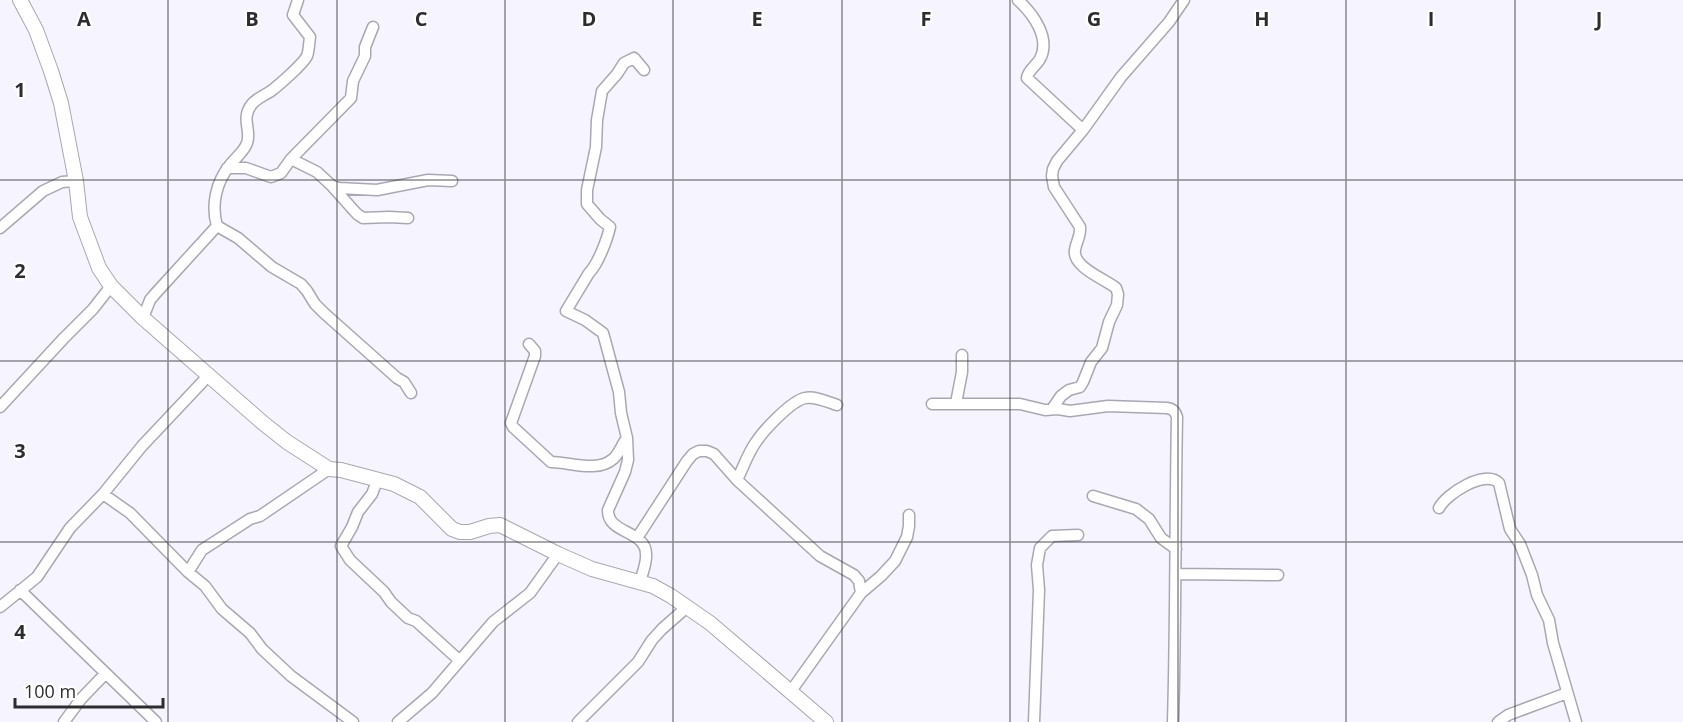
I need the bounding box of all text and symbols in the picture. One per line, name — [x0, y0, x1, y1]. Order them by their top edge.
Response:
text: A — [77, 5, 91, 32]
text: B — [245, 5, 259, 32]
text: C — [415, 5, 428, 32]
text: D — [582, 5, 596, 32]
text: E — [751, 5, 763, 32]
text: F — [921, 5, 931, 32]
text: G — [1087, 5, 1101, 32]
text: H — [1254, 5, 1270, 32]
text: I — [1428, 5, 1434, 32]
text: J — [1594, 5, 1602, 32]
text: 1 — [14, 76, 26, 103]
text: 2 — [14, 257, 26, 284]
text: 3 — [14, 437, 26, 464]
text: 4 — [14, 618, 26, 645]
scale bar — [15, 671, 164, 709]
text: 100 m — [24, 679, 76, 703]

